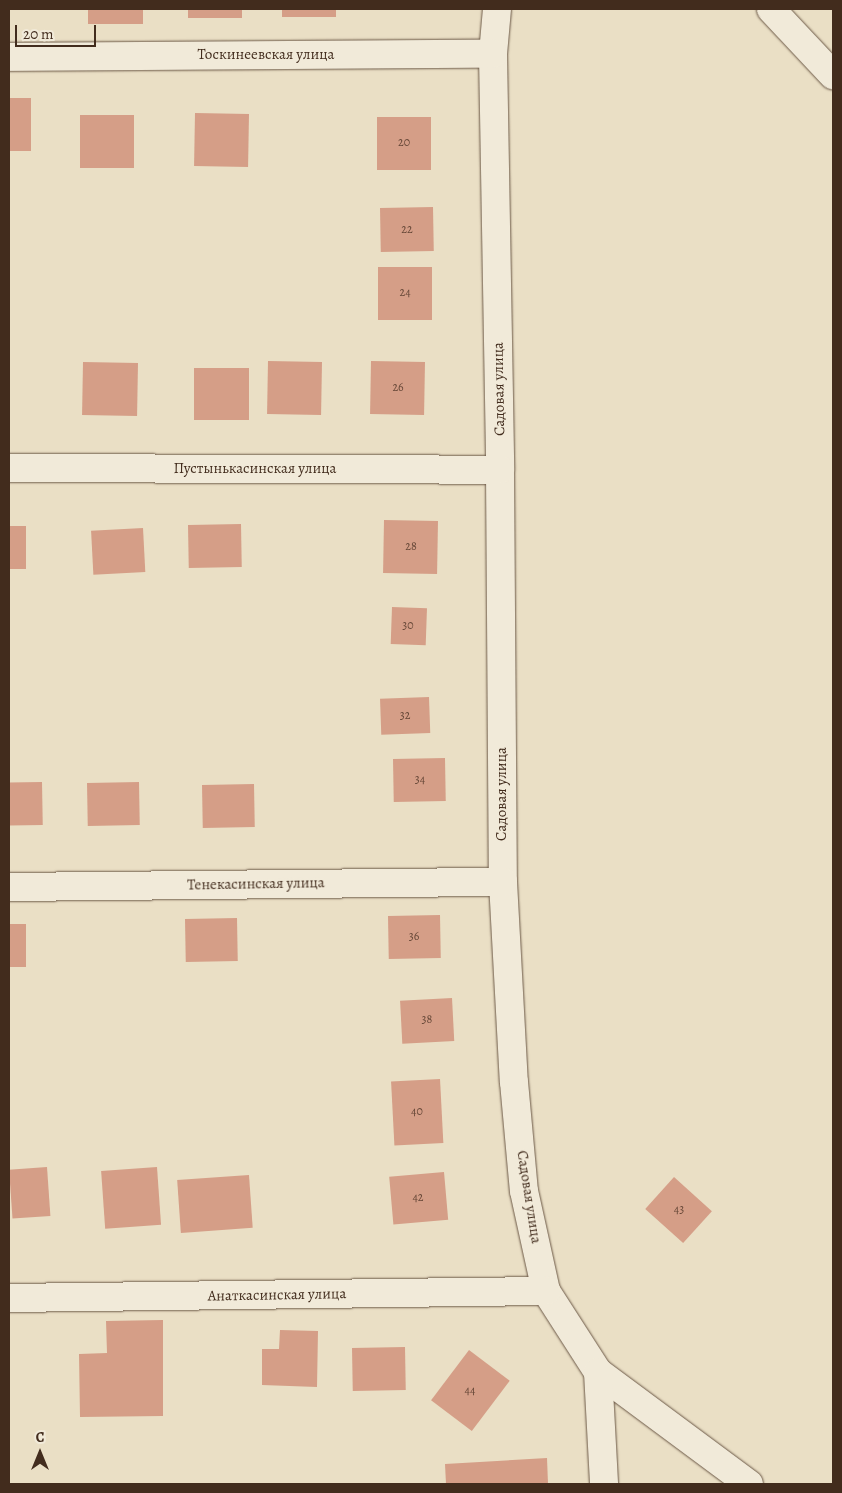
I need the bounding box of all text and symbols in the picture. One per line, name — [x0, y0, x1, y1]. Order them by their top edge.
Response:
scale bar — [18, 15, 99, 47]
text: 20 m — [23, 24, 54, 44]
street label: Тоскинеевская улица — [198, 46, 334, 64]
house number: 20 — [398, 136, 410, 150]
house number: 22 — [401, 223, 413, 237]
house number: 24 — [399, 286, 411, 300]
street label: Садовая улица — [489, 342, 509, 436]
house number: 26 — [392, 381, 404, 395]
street label: Пустынькасинская улица — [173, 460, 337, 478]
house number: 28 — [405, 540, 417, 554]
house number: 30 — [402, 619, 414, 633]
house number: 32 — [400, 709, 410, 723]
street label: Садовая улица — [493, 747, 511, 841]
house number: 34 — [415, 773, 425, 787]
street label: Тенекасинская улица — [187, 874, 325, 894]
house number: 36 — [409, 930, 419, 944]
house number: 38 — [422, 1013, 432, 1027]
house number: 40 — [411, 1105, 423, 1119]
street label: Садовая улица — [513, 1149, 545, 1245]
house number: 42 — [412, 1191, 424, 1205]
house number: 43 — [674, 1203, 684, 1217]
street label: Анаткасинская улица — [208, 1285, 346, 1305]
house number: 44 — [465, 1384, 475, 1398]
north arrow — [15, 1428, 65, 1478]
text: С — [36, 1428, 44, 1447]

